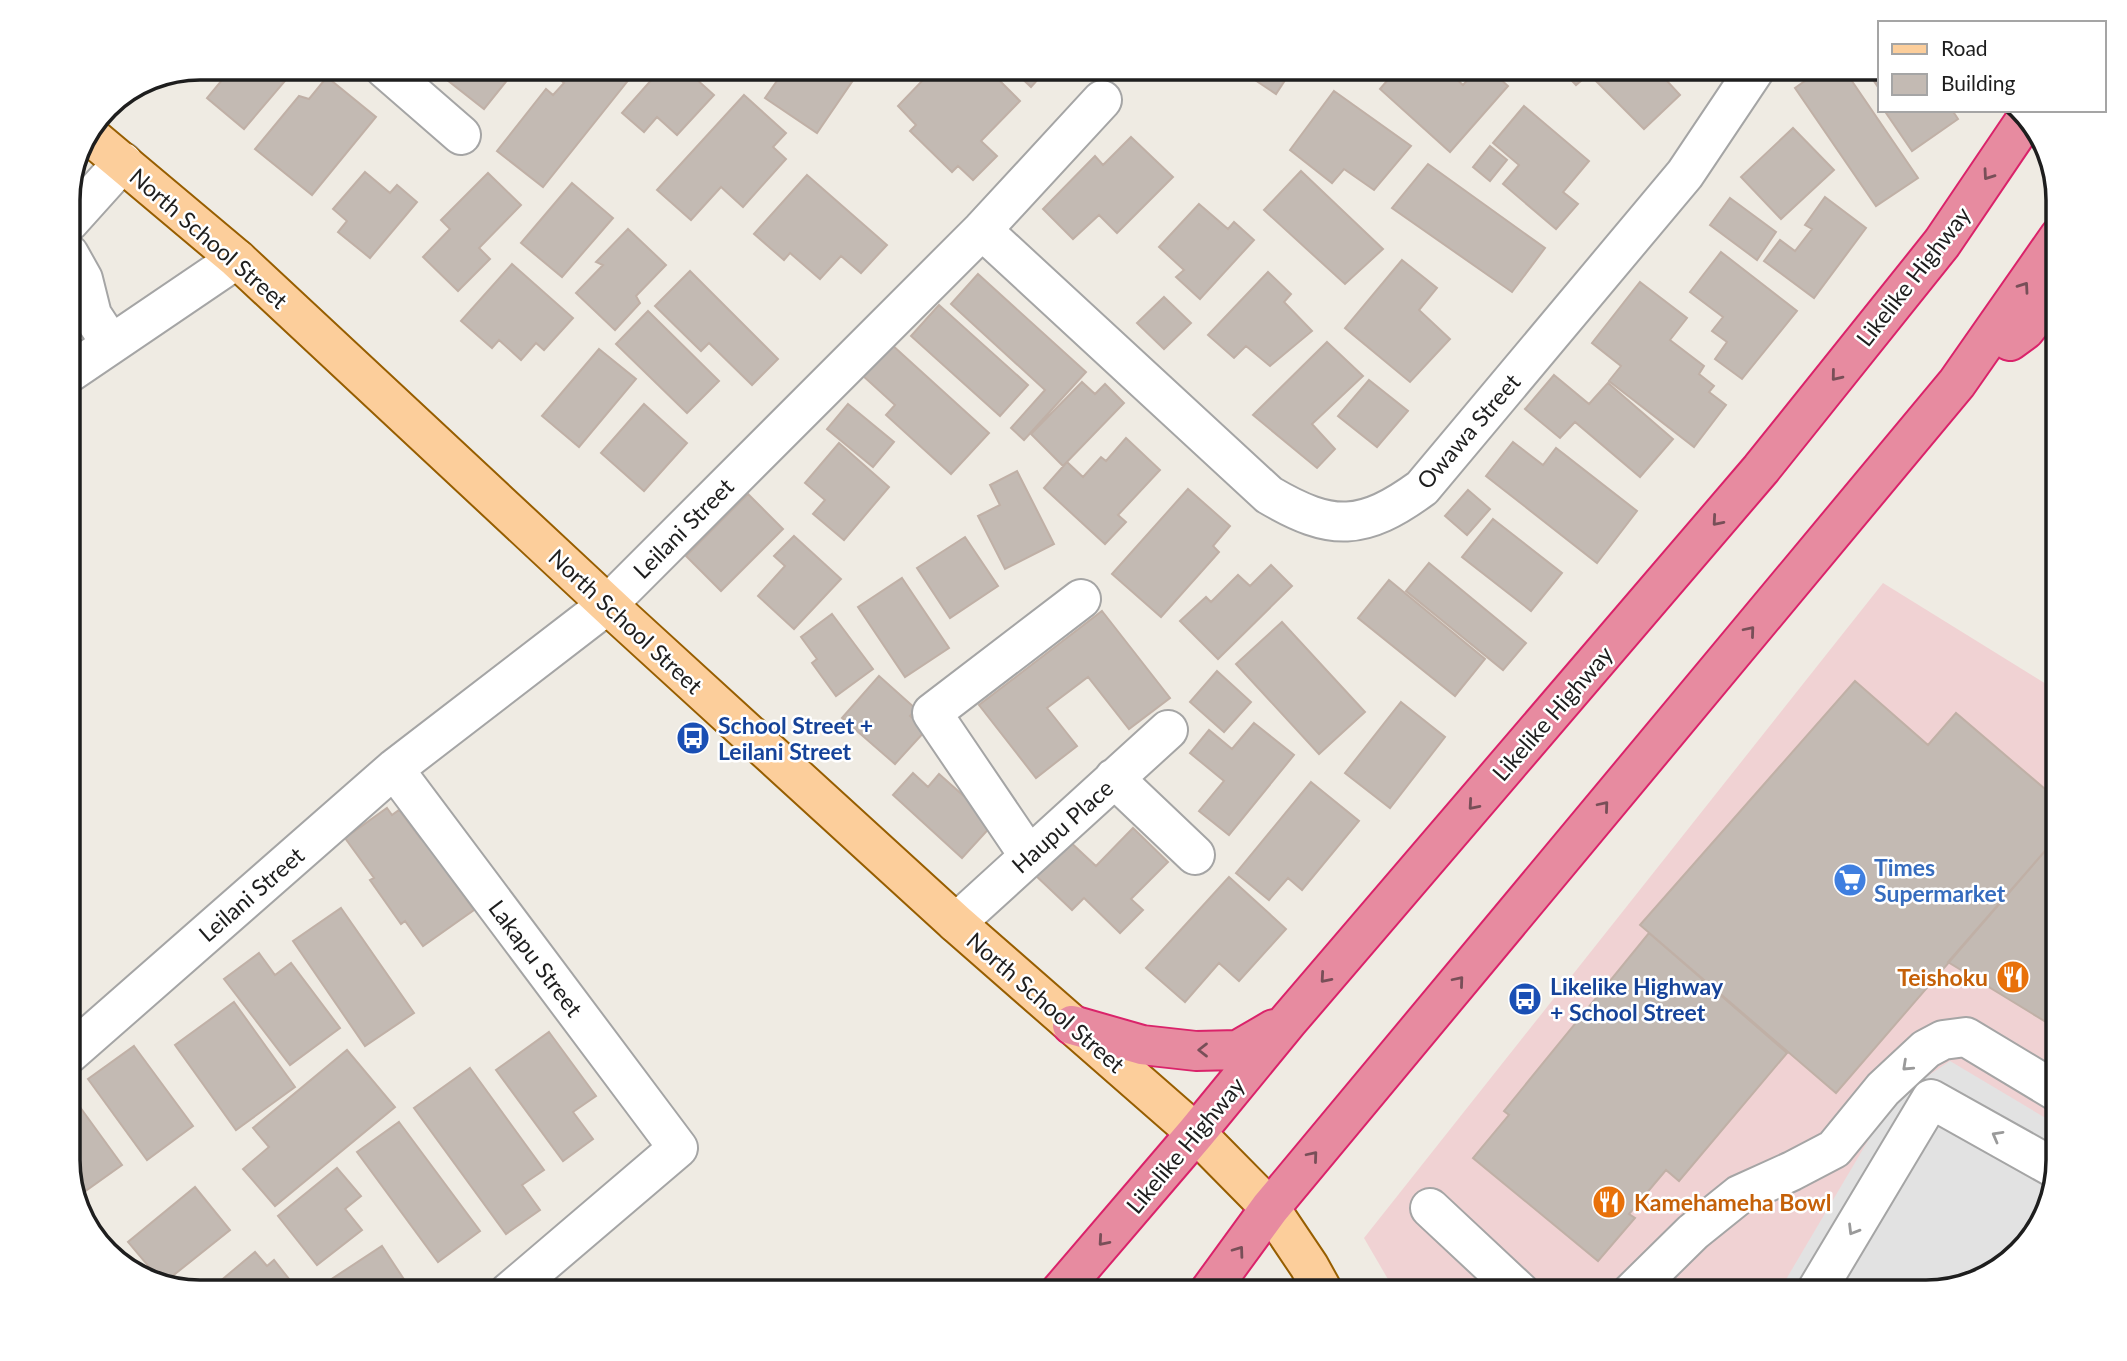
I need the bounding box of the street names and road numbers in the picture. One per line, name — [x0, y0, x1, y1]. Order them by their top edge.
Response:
street label: North School Street — [124, 162, 294, 315]
street label: Likelike Highway — [1850, 201, 1976, 351]
street label: Owawa Street — [1410, 367, 1526, 494]
street label: Leilani Street — [627, 472, 739, 584]
street label: North School Street — [543, 543, 709, 700]
street label: Likelike Highway — [1486, 640, 1618, 786]
street label: Haupu Place — [1006, 773, 1118, 879]
street label: Leilani Street — [193, 840, 310, 947]
street label: Lakapu Street — [483, 894, 589, 1022]
street label: North School Street — [961, 926, 1131, 1079]
street label: Likelike Highway — [1120, 1071, 1250, 1219]

